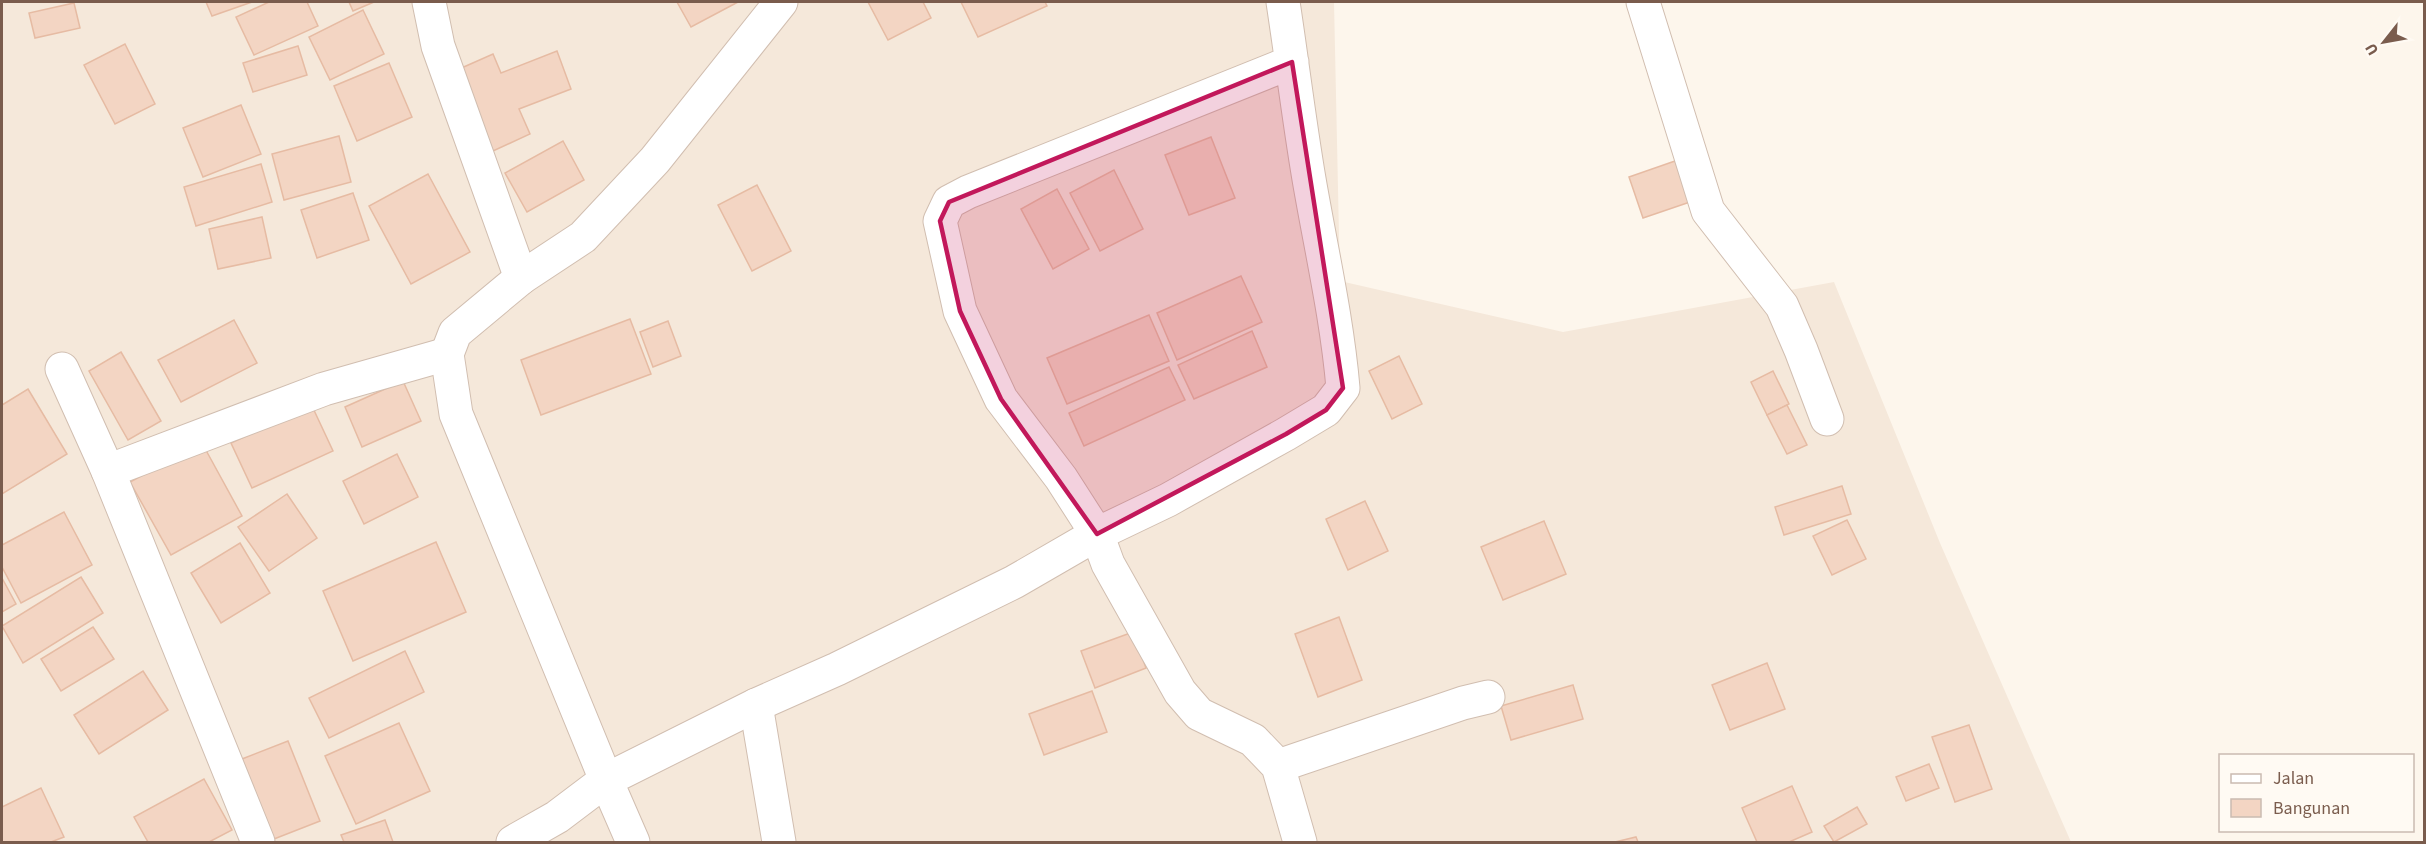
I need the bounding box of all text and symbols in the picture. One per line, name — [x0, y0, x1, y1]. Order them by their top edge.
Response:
north arrow — [2354, 12, 2414, 72]
text: U — [2360, 39, 2384, 59]
legend — [2219, 754, 2414, 832]
text: Jalan — [2273, 766, 2314, 791]
text: Bangunan — [2273, 796, 2350, 821]

